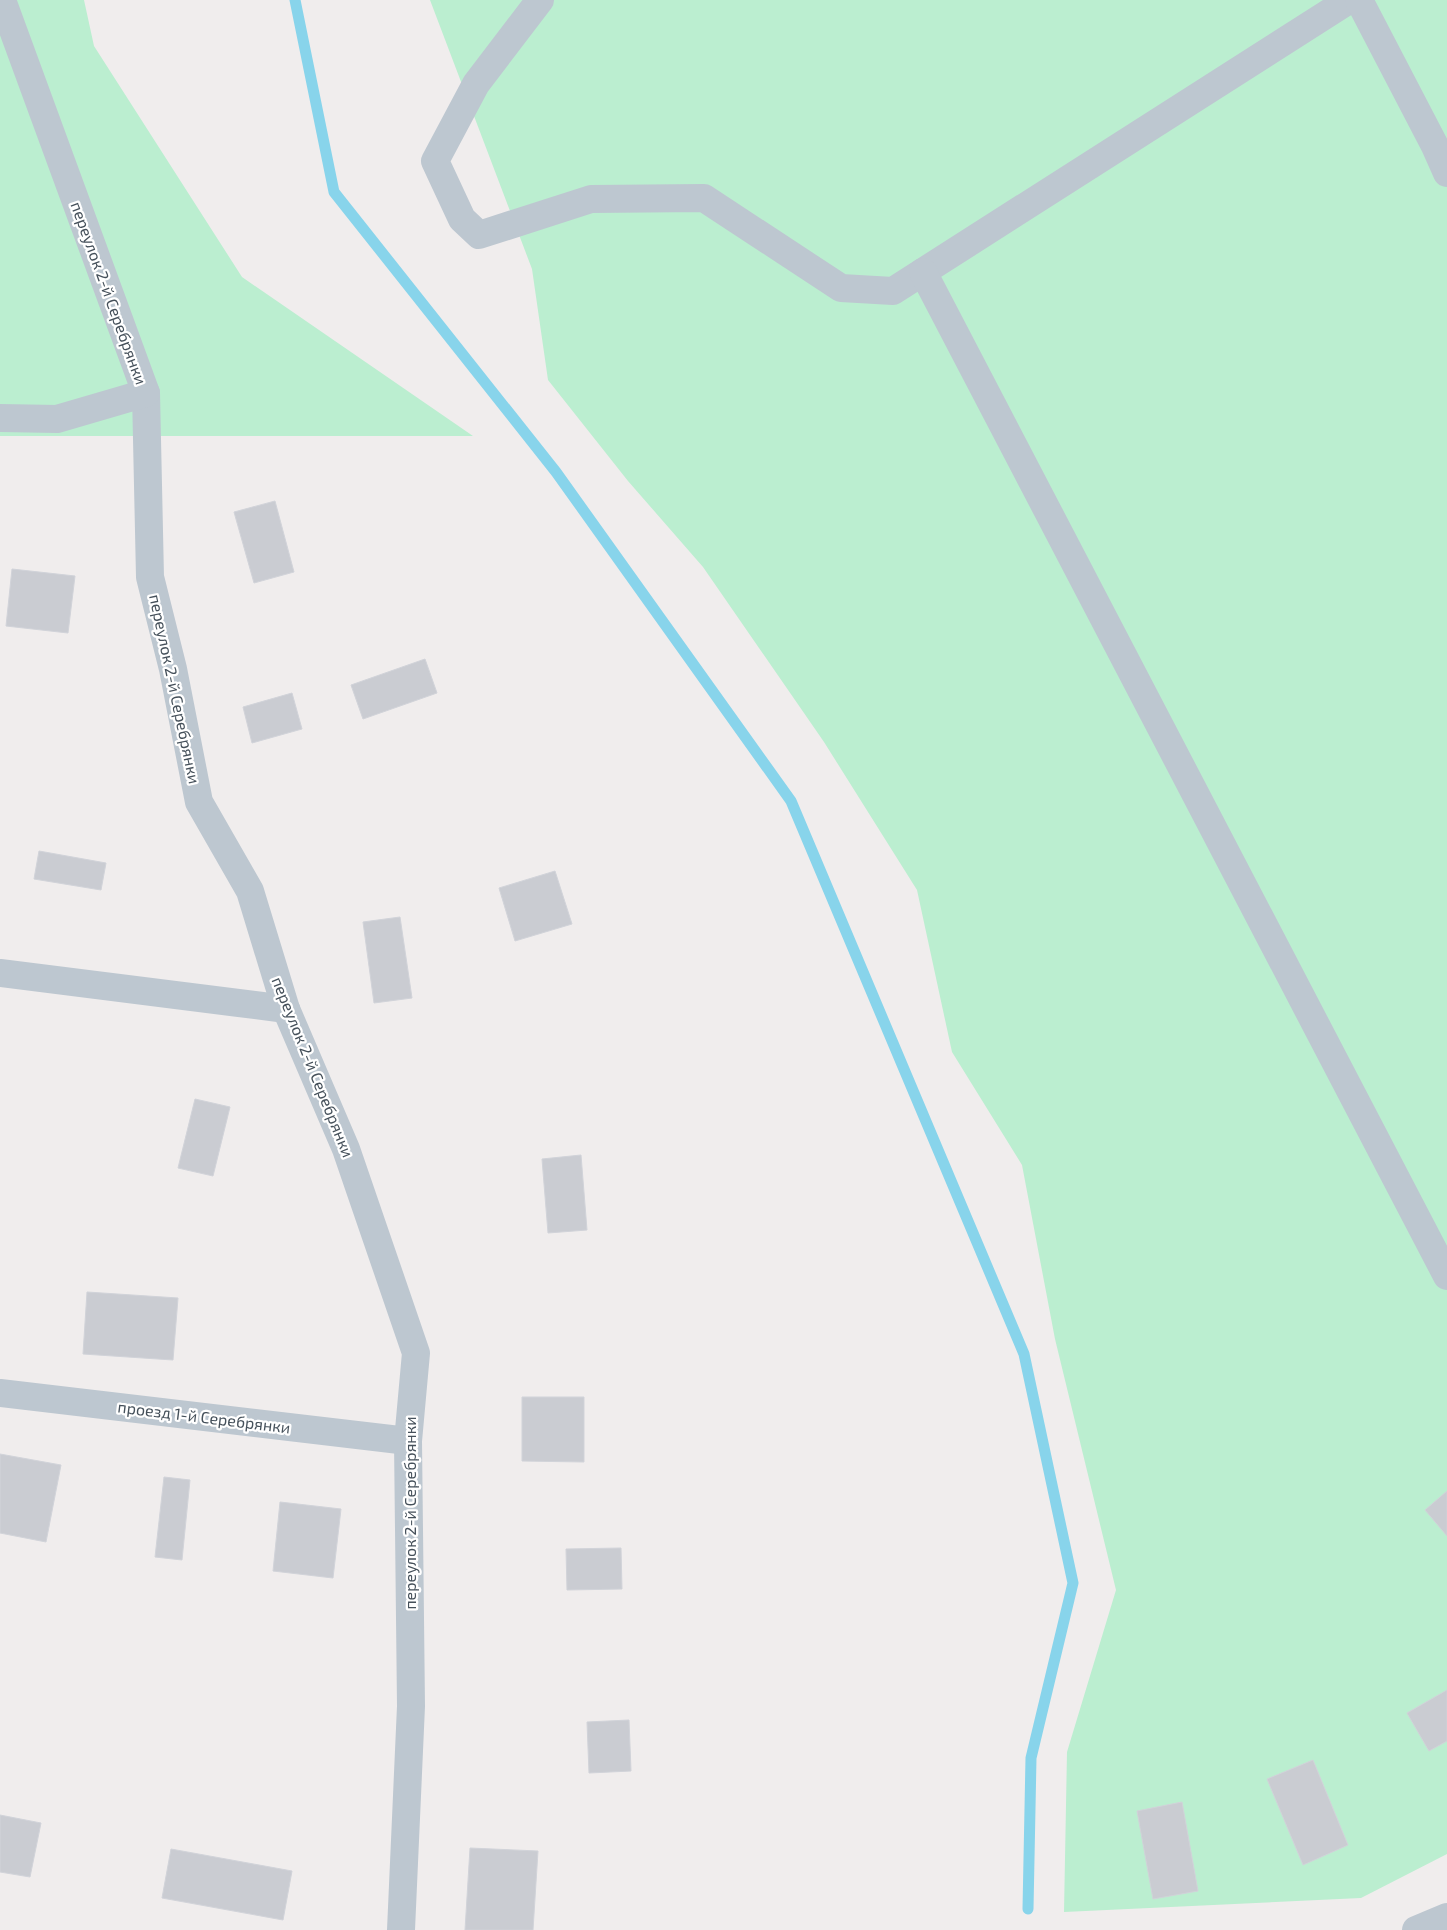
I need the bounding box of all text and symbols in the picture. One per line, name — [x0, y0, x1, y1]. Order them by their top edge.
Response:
street label: переулок 2-й Серебрянки — [67, 199, 151, 387]
street label: переулок 2-й Серебрянки — [145, 592, 205, 786]
street label: переулок 2-й Серебрянки — [268, 974, 358, 1160]
street label: проезд 1-й Серебрянки — [117, 1396, 291, 1437]
street label: переулок 2-й Серебрянки — [400, 1416, 420, 1610]

